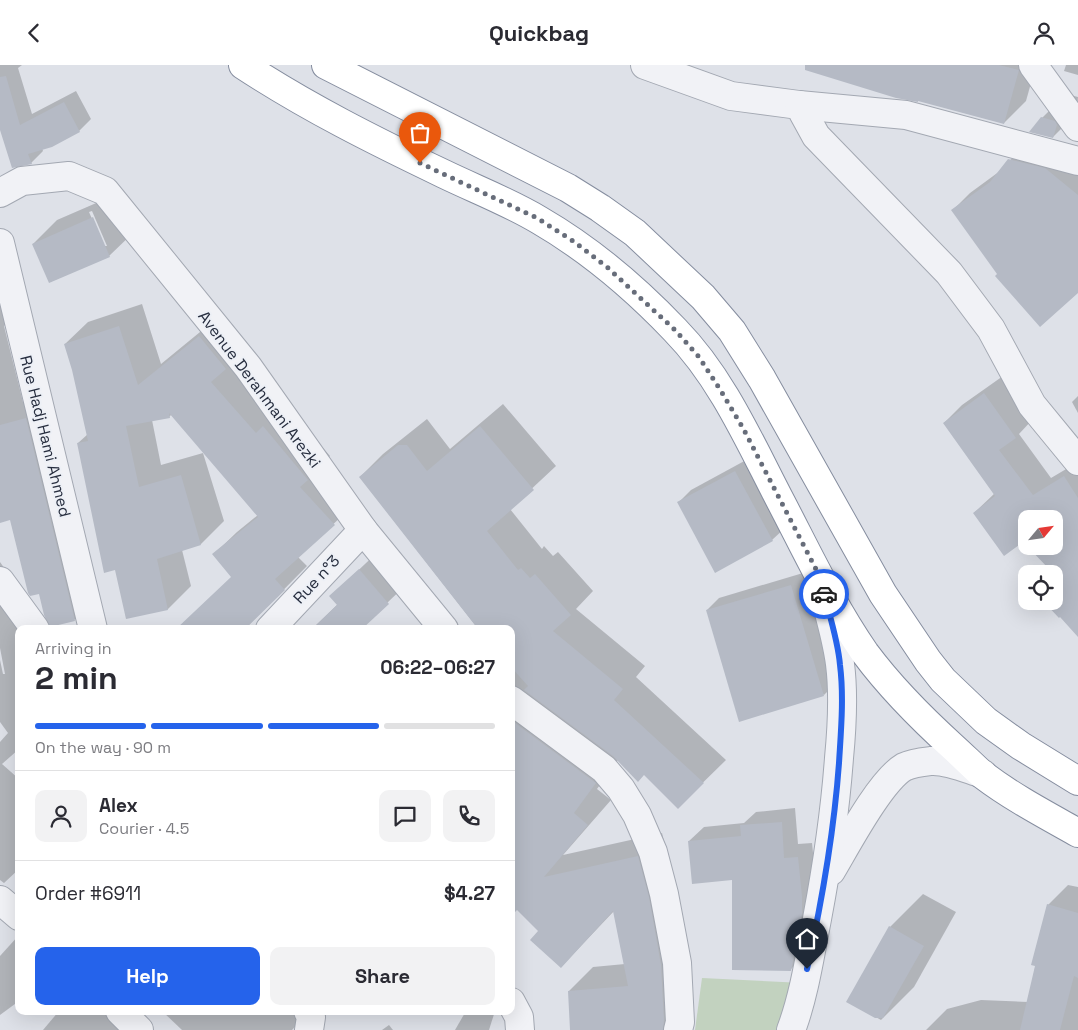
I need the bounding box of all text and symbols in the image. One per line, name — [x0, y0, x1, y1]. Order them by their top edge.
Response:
icon: back — [20, 19, 48, 47]
text: Quickbag — [489, 19, 589, 47]
icon: person — [1030, 19, 1058, 47]
pin — [399, 112, 441, 163]
icon: bag — [406, 119, 434, 147]
street label: Avenue Derahmani Arezki — [193, 306, 326, 472]
street label: Rue Hadj Hami Ahmed — [15, 353, 76, 519]
north arrow — [1018, 510, 1062, 555]
map controls — [1018, 510, 1063, 610]
street label: Rue n°3 — [289, 551, 344, 608]
button: locate — [1018, 565, 1063, 610]
courier — [799, 569, 849, 619]
icon: car — [810, 580, 838, 608]
text: Arriving in — [35, 638, 112, 659]
text: 06:22–06:27 — [380, 655, 495, 680]
text: 2 min — [35, 658, 118, 698]
text: On the way · 90 m — [35, 737, 171, 758]
button: person — [35, 790, 87, 842]
button: chat — [379, 790, 431, 842]
button: phone — [443, 790, 495, 842]
text: Alex — [99, 793, 138, 818]
text: Courier · 4.5 — [99, 818, 189, 839]
text: Order #6911 — [35, 881, 141, 906]
text: $4.27 — [444, 881, 495, 906]
pin — [786, 918, 828, 969]
icon: home — [793, 925, 821, 953]
button: Help — [35, 947, 260, 1005]
button: Share — [270, 947, 495, 1005]

